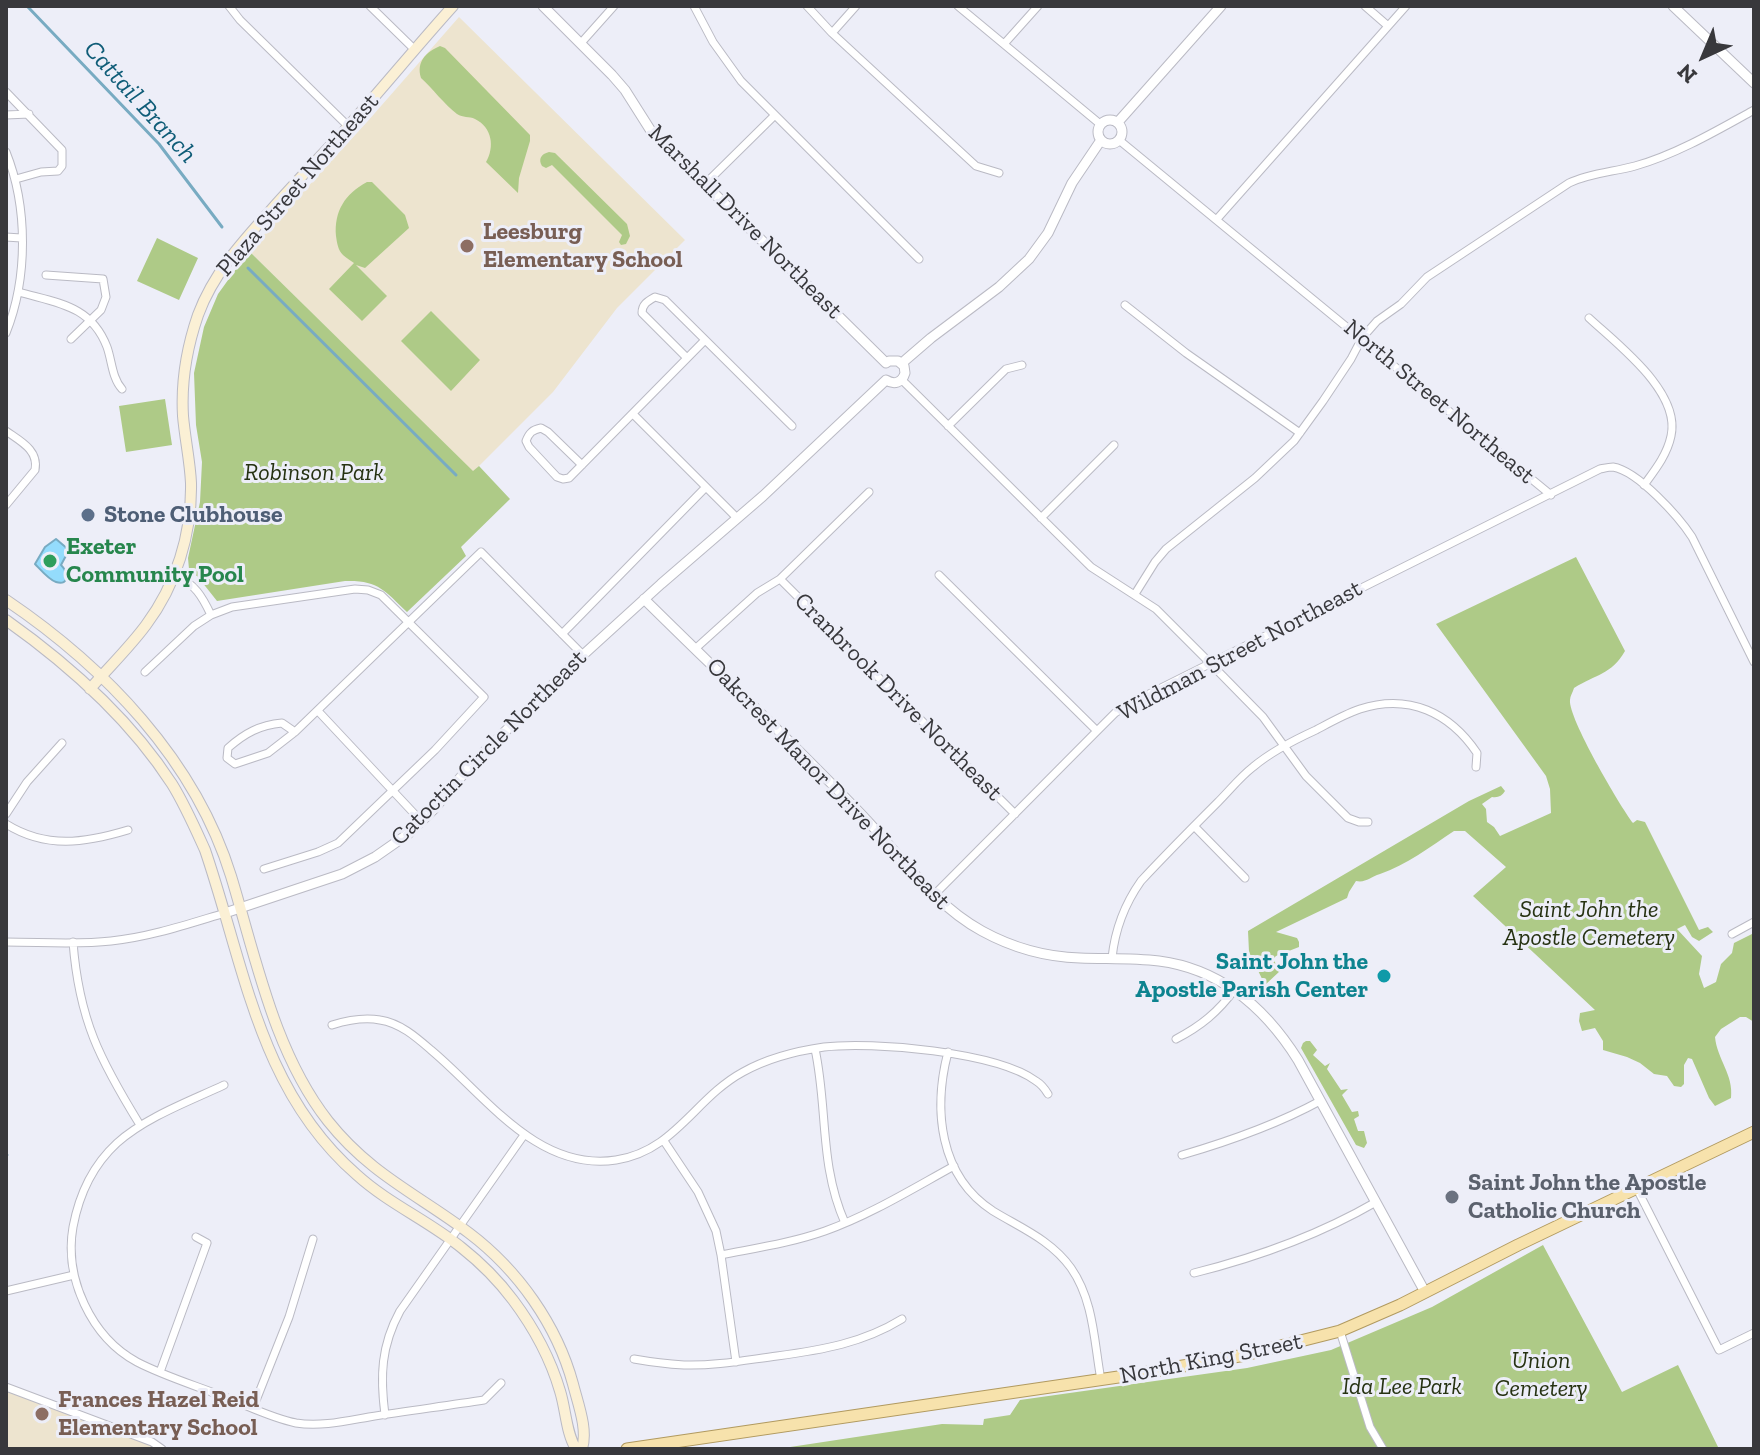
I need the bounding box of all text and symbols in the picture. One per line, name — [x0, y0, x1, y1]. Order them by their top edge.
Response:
north arrow — [1664, 16, 1744, 96]
water label: Cattail Branch — [77, 34, 203, 170]
text: N — [1672, 58, 1702, 89]
street label: Plaza Street Northeast — [211, 88, 385, 282]
street label: Marshall Drive Northeast — [642, 119, 848, 325]
place label: Leesburg Elementary School — [483, 218, 683, 274]
marker: Leesburg Elementary School — [458, 237, 476, 255]
street label: North Street Northeast — [1338, 314, 1540, 490]
park label: Robinson Park — [244, 459, 384, 487]
place label: Stone Clubhouse — [104, 501, 282, 529]
marker: Stone Clubhouse — [79, 506, 97, 524]
place label: Exeter Community Pool — [66, 533, 244, 589]
marker: Exeter Community Pool — [41, 552, 59, 570]
street label: Wildman Street Northeast — [1113, 574, 1367, 728]
street label: Cranbrook Drive Northeast — [788, 587, 1008, 807]
street label: Catoctin Circle Northeast — [385, 644, 593, 852]
street label: Oakcrest Manor Drive Northeast — [700, 652, 956, 916]
park label: Saint John the Apostle Cemetery — [1503, 896, 1675, 952]
place label: Saint John the Apostle Parish Center — [1135, 948, 1368, 1004]
marker: Saint John the Apostle Parish Center — [1375, 967, 1393, 985]
place label: Saint John the Apostle Catholic Church — [1468, 1169, 1706, 1225]
marker: Saint John the Apostle Catholic Church — [1443, 1188, 1461, 1206]
street label: North King Street — [1117, 1327, 1305, 1391]
park label: Union Cemetery — [1494, 1347, 1588, 1403]
park label: Ida Lee Park — [1342, 1373, 1462, 1401]
place label: Frances Hazel Reid Elementary School — [58, 1386, 259, 1442]
marker: Frances Hazel Reid Elementary School — [33, 1405, 51, 1423]

